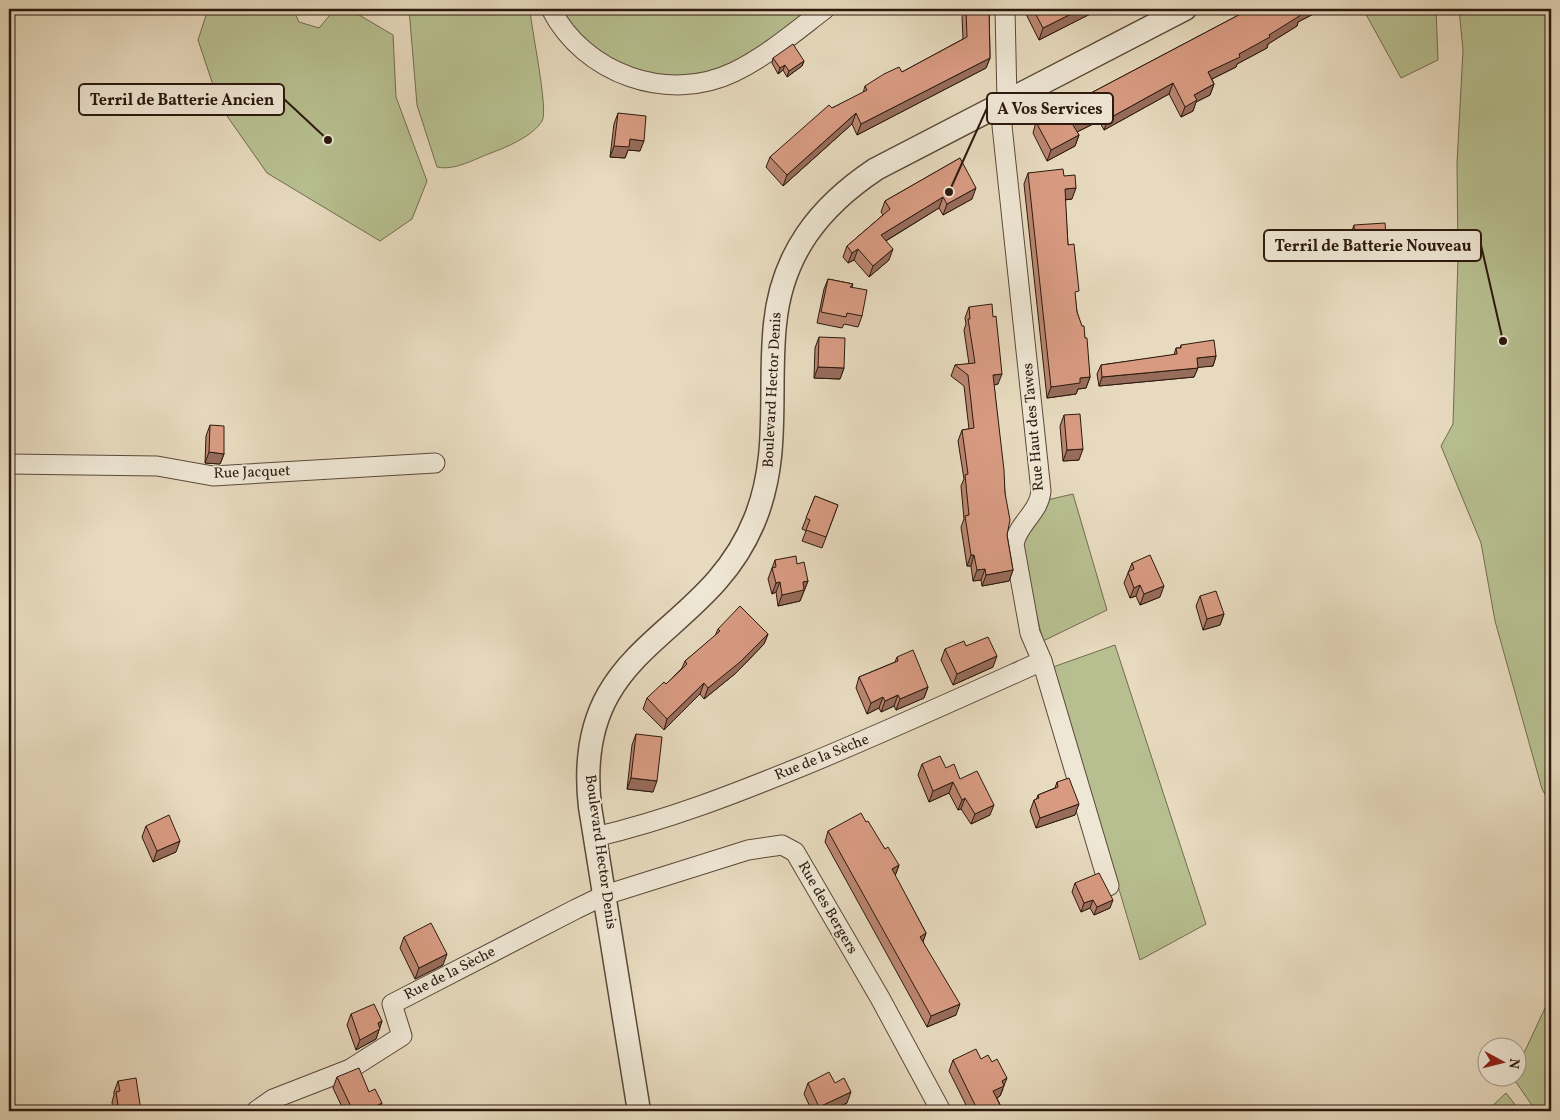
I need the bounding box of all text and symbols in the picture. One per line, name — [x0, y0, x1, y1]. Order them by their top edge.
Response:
callout: Terril de Batterie Ancien — [79, 84, 284, 115]
text: Terril de Batterie Ancien — [90, 90, 275, 112]
callout: A Vos Services — [987, 93, 1113, 124]
text: A Vos Services — [997, 99, 1103, 121]
callout: Terril de Batterie Nouveau — [1264, 230, 1481, 261]
text: Terril de Batterie Nouveau — [1275, 236, 1472, 258]
street label: Boulevard Hector Denis — [758, 312, 788, 468]
street label: Rue Haut des Tawes — [1018, 362, 1050, 492]
street label: Rue Jacquet — [213, 461, 291, 485]
street label: Rue de la Sèche — [772, 730, 872, 786]
street label: Boulevard Hector Denis — [579, 773, 621, 931]
street label: Rue des Bergers — [792, 858, 862, 958]
street label: Rue de la Sèche — [401, 942, 499, 1006]
north arrow — [1478, 1038, 1528, 1088]
text: N — [1503, 1057, 1523, 1070]

